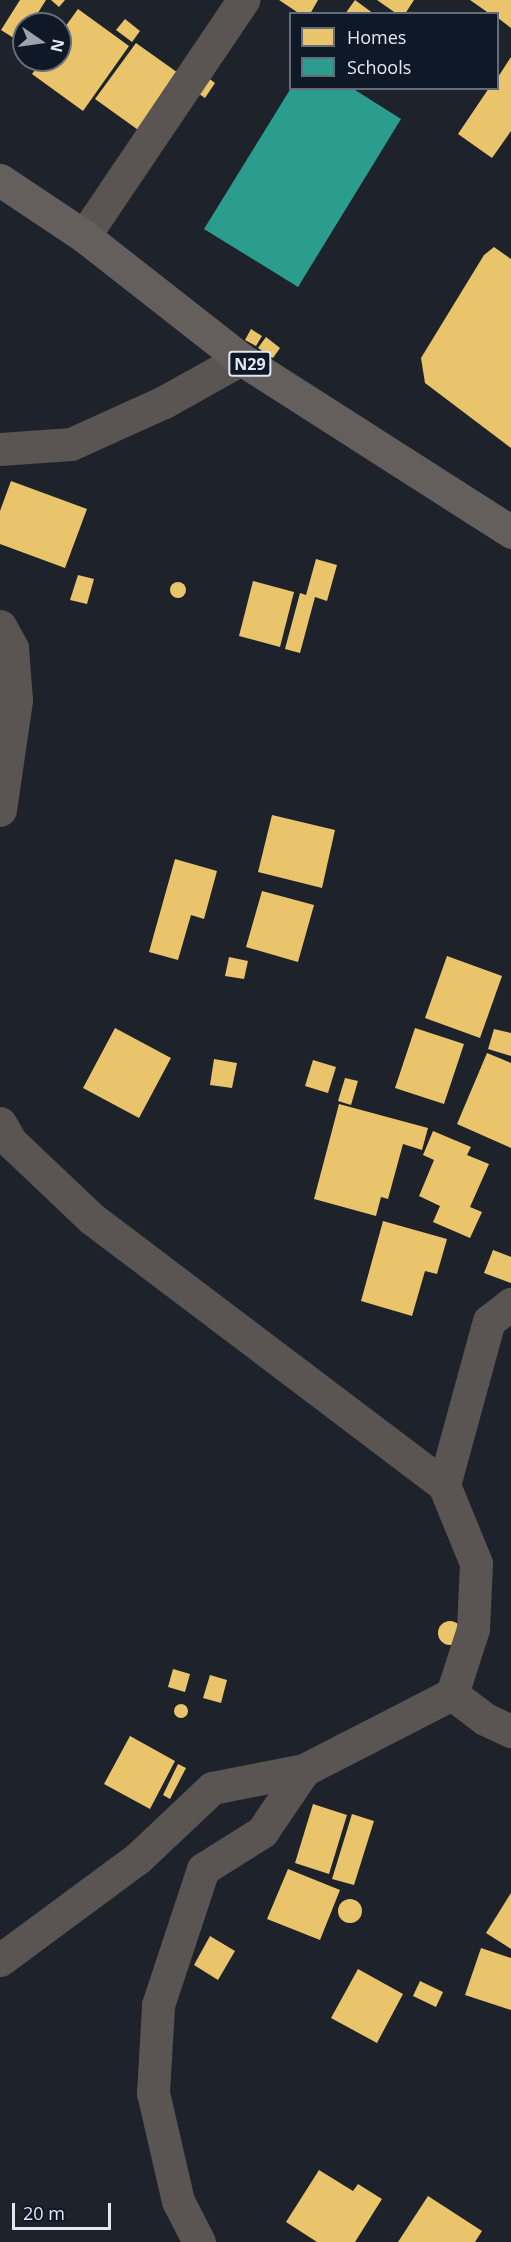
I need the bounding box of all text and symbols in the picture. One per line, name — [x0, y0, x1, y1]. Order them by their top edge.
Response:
north arrow — [12, 12, 72, 72]
legend — [289, 12, 499, 90]
text: Homes — [347, 25, 406, 49]
text: N — [45, 37, 70, 54]
text: Schools — [347, 55, 411, 79]
road number: N29 — [228, 351, 272, 377]
scale bar — [15, 2191, 114, 2229]
text: 20 m — [23, 2201, 65, 2225]

